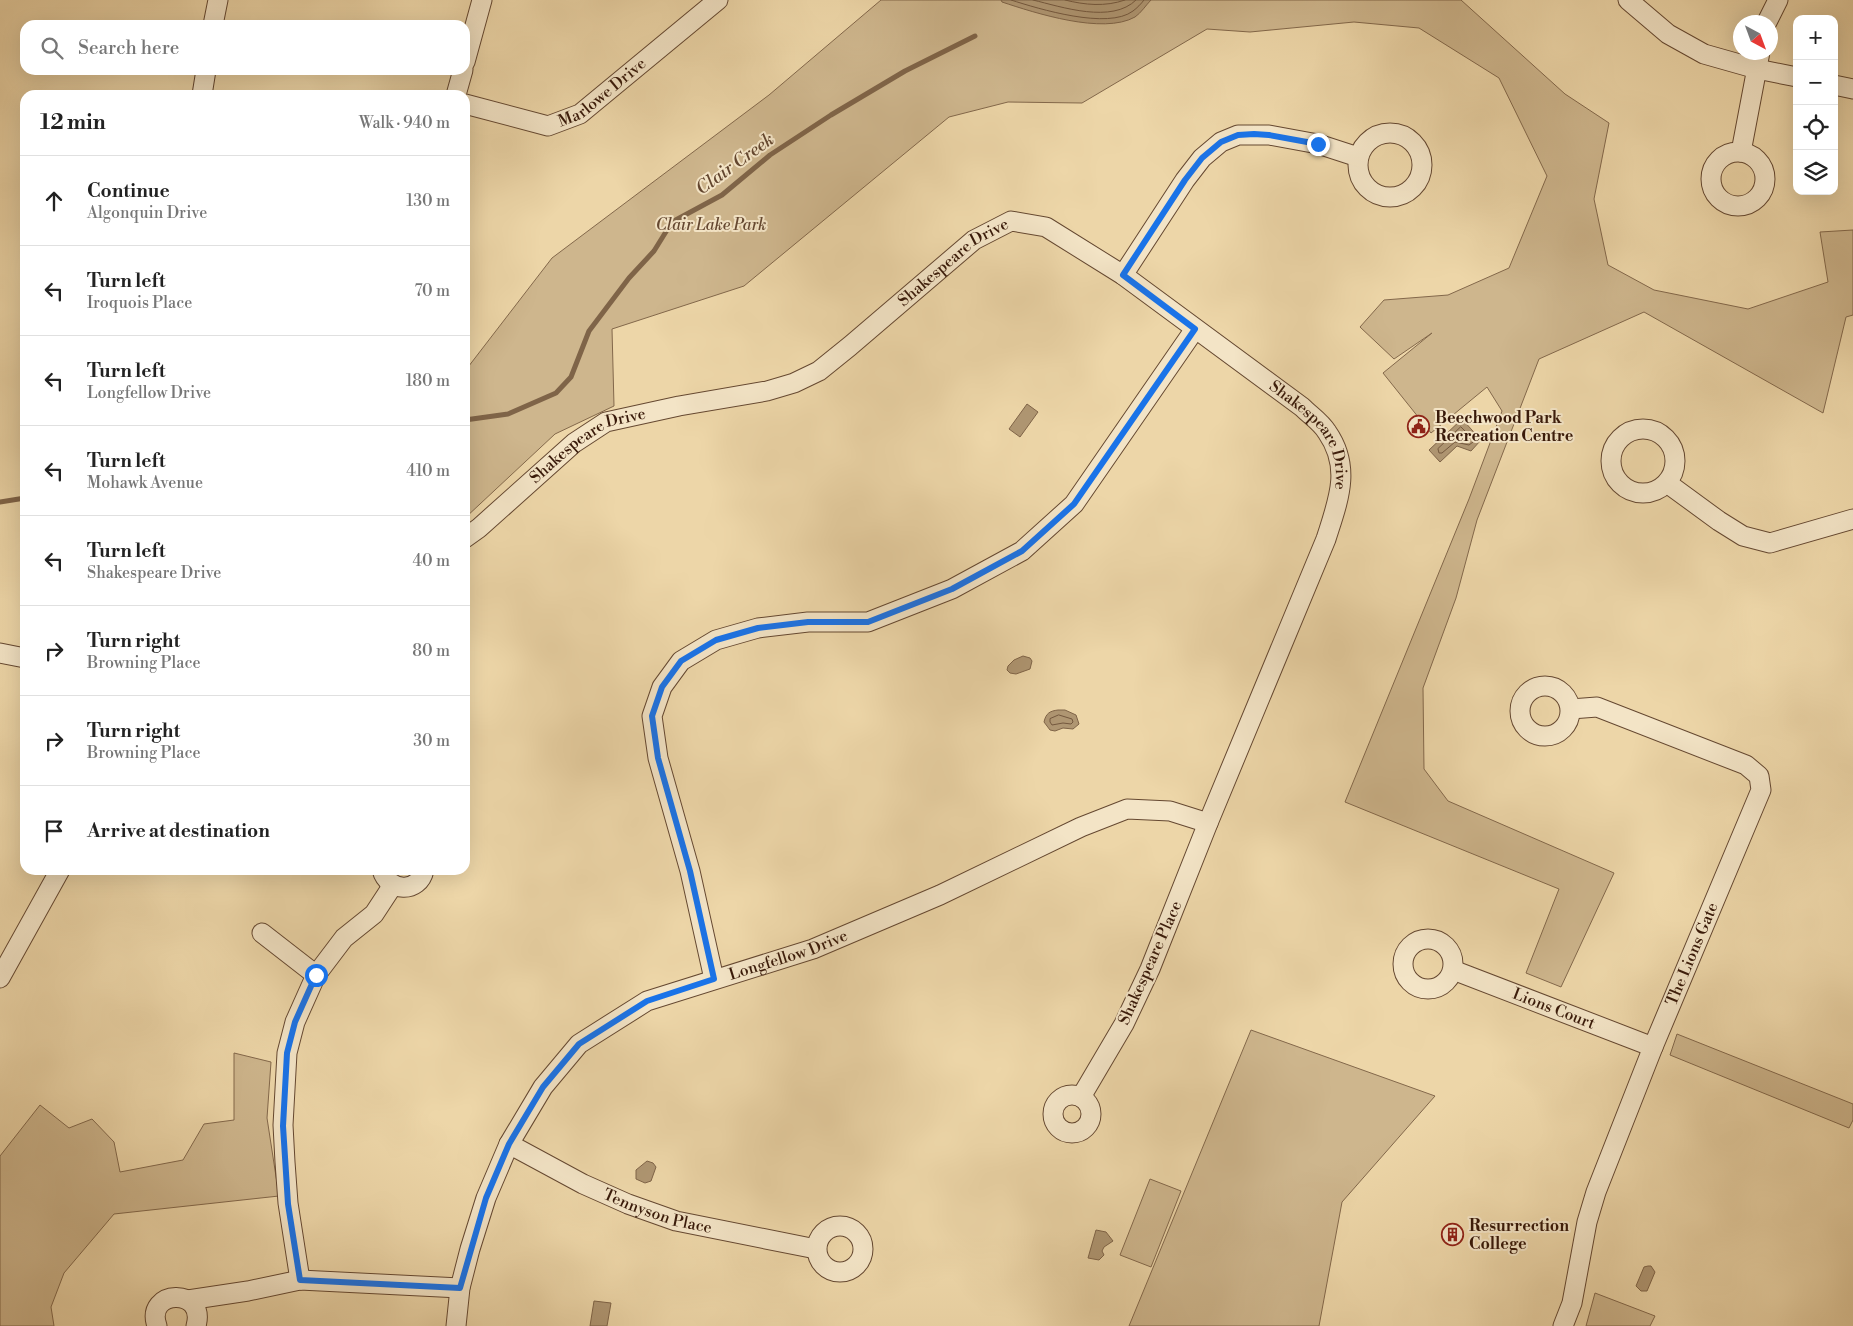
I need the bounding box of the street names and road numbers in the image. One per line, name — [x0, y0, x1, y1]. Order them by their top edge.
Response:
street label: Marlowe Drive — [555, 54, 650, 131]
street label: Shakespeare Drive — [894, 214, 1012, 311]
street label: Shakespeare Drive — [1265, 376, 1351, 491]
street label: Shakespeare Drive — [526, 404, 648, 488]
street label: Shakespeare Place — [1114, 898, 1186, 1028]
street label: The Lions Gate — [1661, 899, 1723, 1009]
street label: Longfellow Drive — [726, 925, 851, 985]
street label: Lions Court — [1510, 984, 1598, 1034]
street label: Tennyson Place — [600, 1184, 714, 1238]

